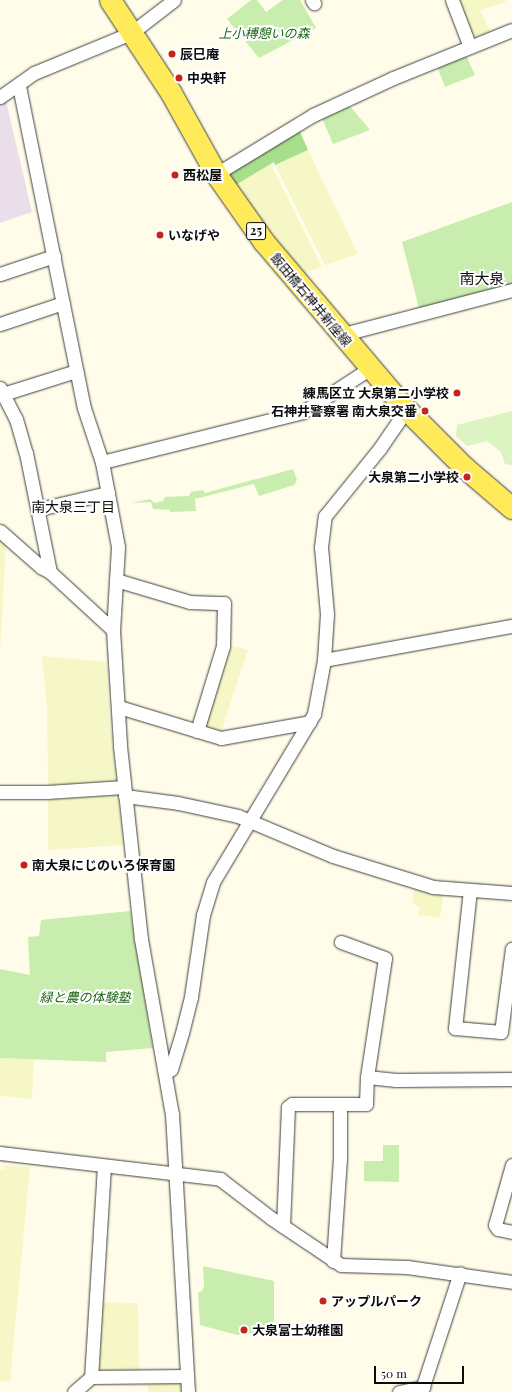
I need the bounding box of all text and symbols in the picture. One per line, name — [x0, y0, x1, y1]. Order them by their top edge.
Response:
park label: 上小榑憩いの森 — [219, 25, 309, 41]
place label: 辰巳庵 — [180, 46, 219, 62]
marker: 辰巳庵 — [167, 49, 177, 59]
place label: 中央軒 — [187, 70, 226, 86]
marker: 中央軒 — [174, 73, 184, 83]
place label: 西松屋 — [183, 167, 222, 183]
marker: 西松屋 — [170, 170, 180, 180]
road number: 25 — [246, 221, 266, 241]
place label: いなげや — [168, 227, 220, 243]
marker: いなげや — [155, 230, 165, 240]
street label: 飯田橋石神井新座線 — [267, 250, 355, 350]
district label: 南大泉 — [460, 270, 504, 288]
place label: 練馬区立 大泉第二小学校 — [303, 385, 449, 401]
marker: 練馬区立 大泉第二小学校 — [452, 388, 462, 398]
place label: 石神井警察署 南大泉交番 — [271, 403, 417, 419]
marker: 石神井警察署 南大泉交番 — [420, 406, 430, 416]
place label: 大泉第二小学校 — [368, 469, 459, 485]
marker: 大泉第二小学校 — [462, 472, 472, 482]
district label: 南大泉三丁目 — [31, 499, 115, 515]
place label: 南大泉にじのいろ保育園 — [32, 857, 175, 873]
marker: 南大泉にじのいろ保育園 — [19, 860, 29, 870]
park label: 緑と農の体験塾 — [40, 989, 130, 1005]
place label: アップルパーク — [331, 1293, 422, 1309]
marker: アップルパーク — [318, 1296, 328, 1306]
place label: 大泉富士幼稚園 — [252, 1322, 343, 1338]
marker: 大泉富士幼稚園 — [239, 1325, 249, 1335]
scale bar — [376, 1358, 466, 1384]
text: 50 m — [381, 1365, 407, 1381]

